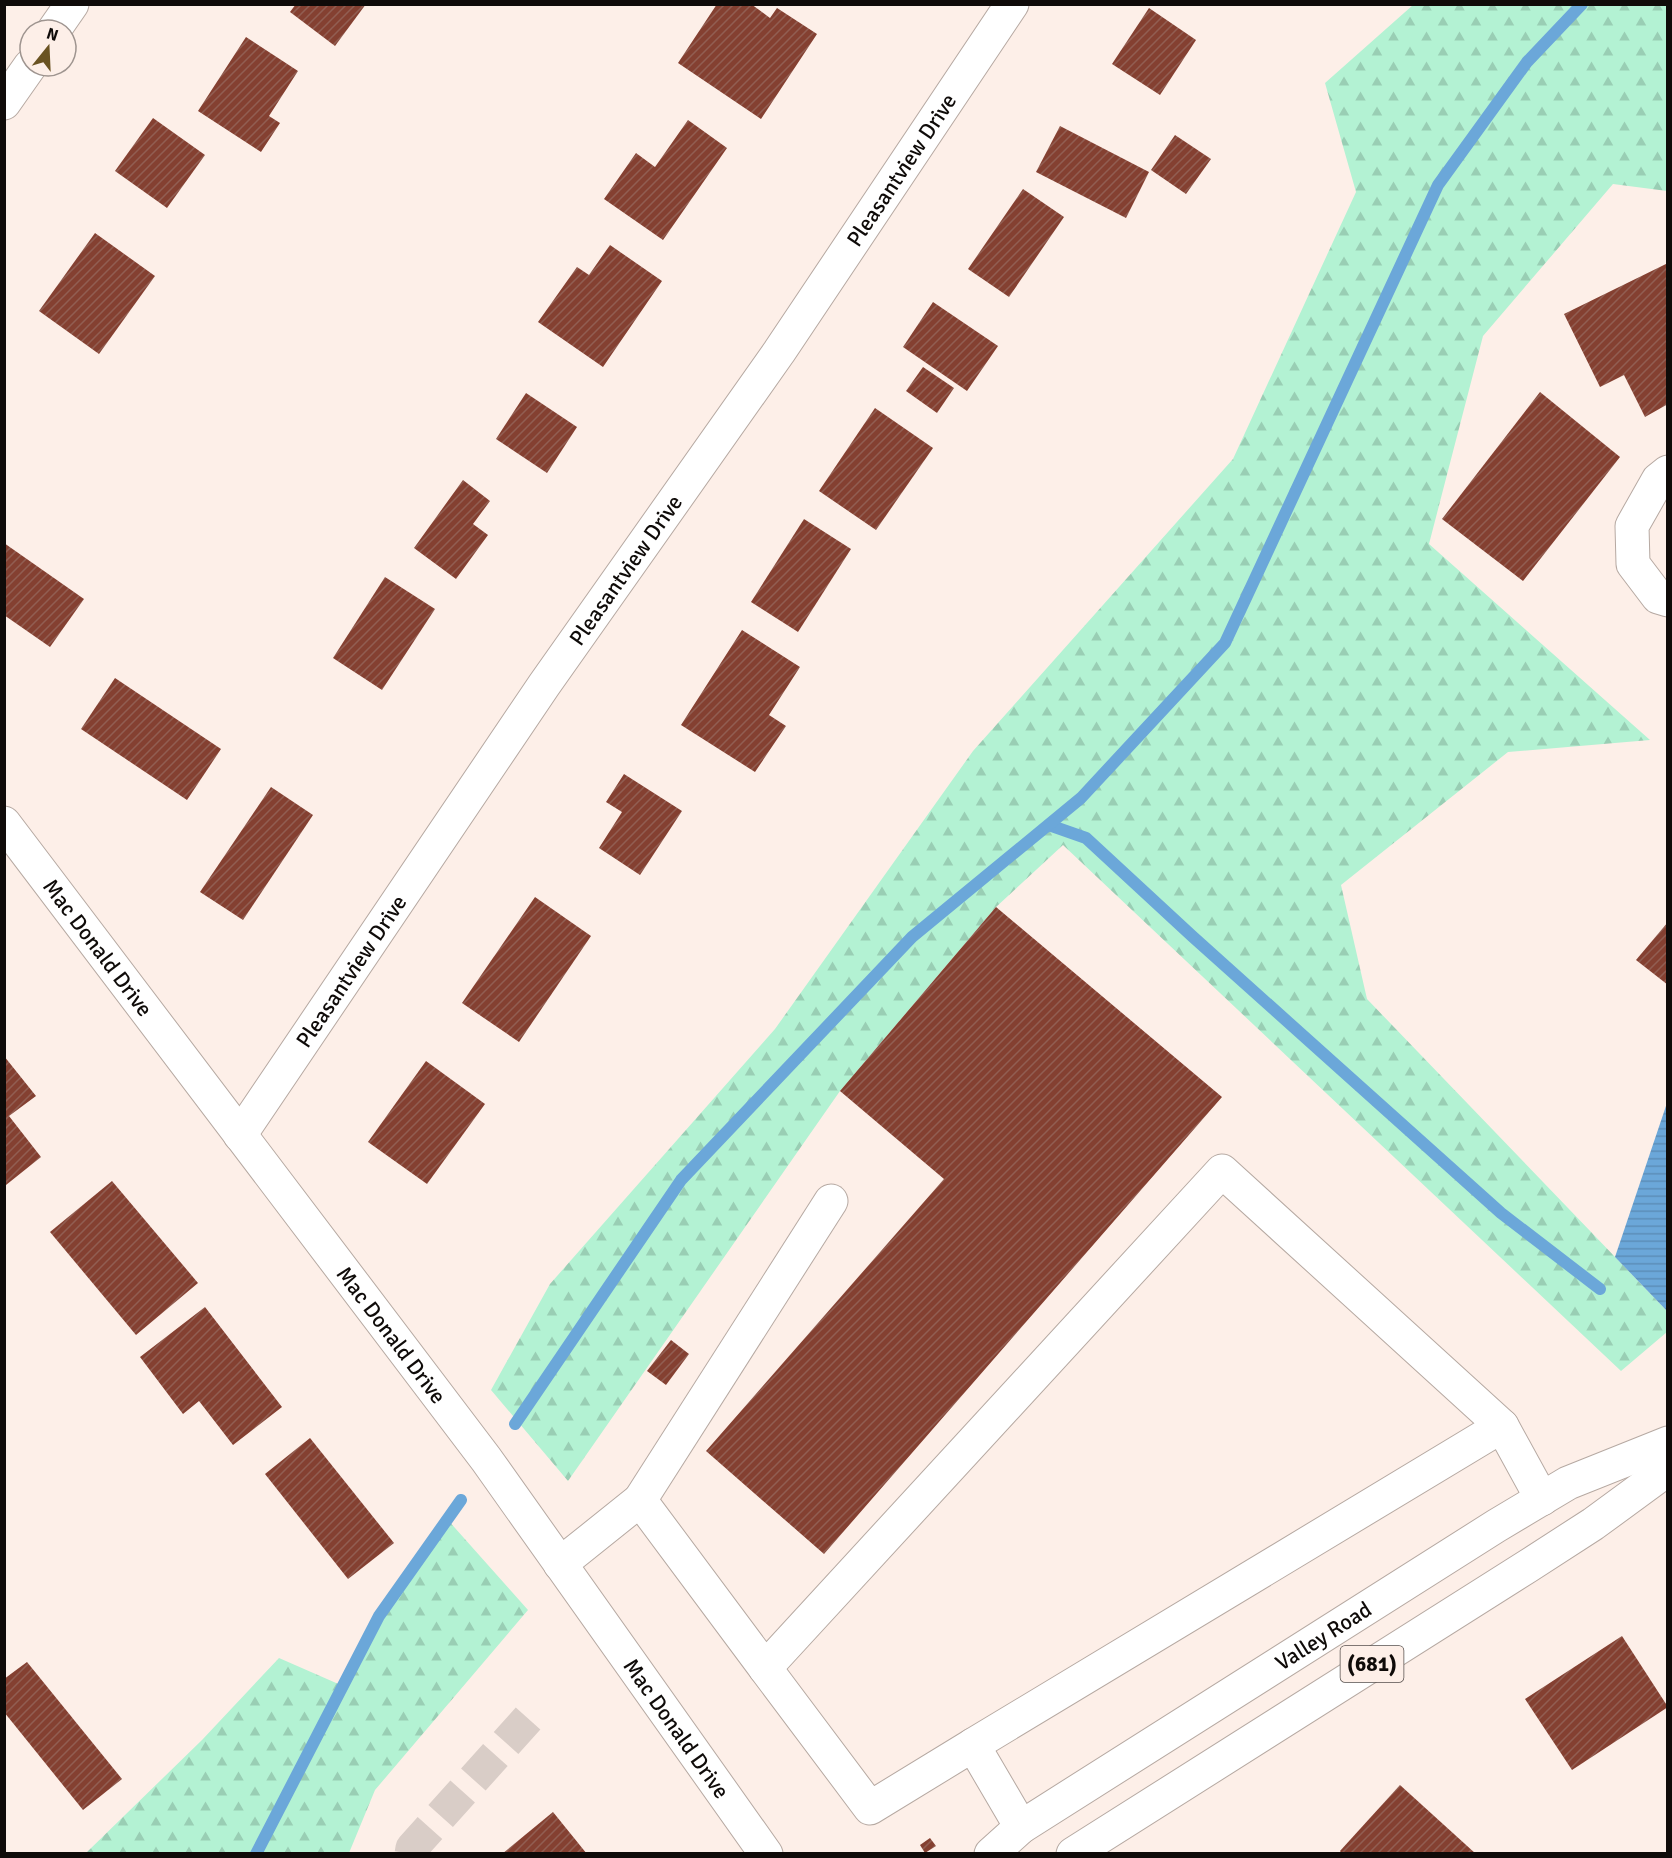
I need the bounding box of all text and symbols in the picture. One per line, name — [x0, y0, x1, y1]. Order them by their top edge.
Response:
north arrow — [18, 18, 78, 78]
text: N — [44, 23, 61, 46]
street label: Pleasantview Drive — [840, 88, 962, 251]
street label: Pleasantview Drive — [563, 489, 688, 650]
street label: Mac Donald Drive — [38, 873, 159, 1021]
street label: Pleasantview Drive — [290, 890, 412, 1052]
street label: Mac Donald Drive — [331, 1261, 452, 1409]
street label: Valley Road — [1270, 1595, 1376, 1676]
road number: (681) — [1340, 1646, 1404, 1682]
street label: Mac Donald Drive — [618, 1653, 736, 1803]

